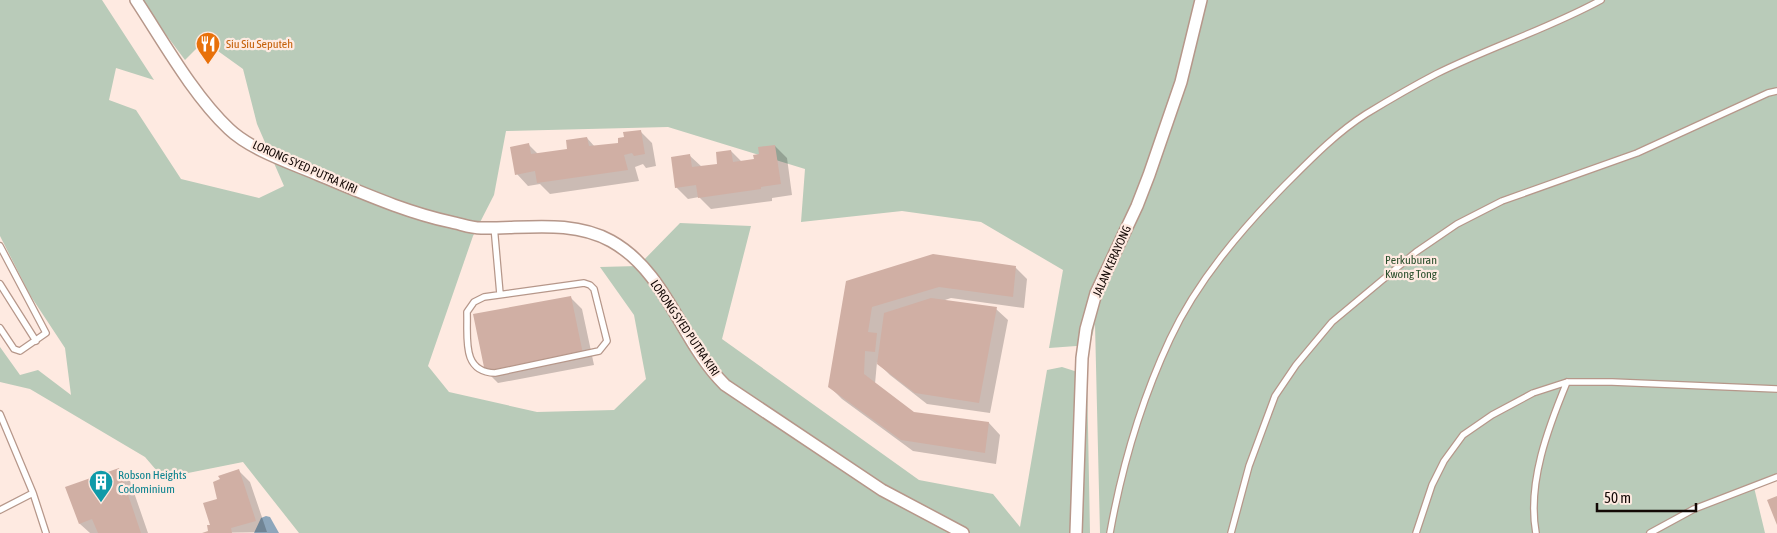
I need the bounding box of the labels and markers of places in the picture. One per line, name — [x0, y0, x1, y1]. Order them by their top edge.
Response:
restaurant icon: Siu Siu Seputeh — [195, 31, 221, 65]
place label: Siu Siu Seputeh — [226, 37, 293, 51]
place label: Robson Heights Codominium — [118, 468, 187, 496]
building icon: Robson Heights Codominium — [88, 469, 114, 503]

